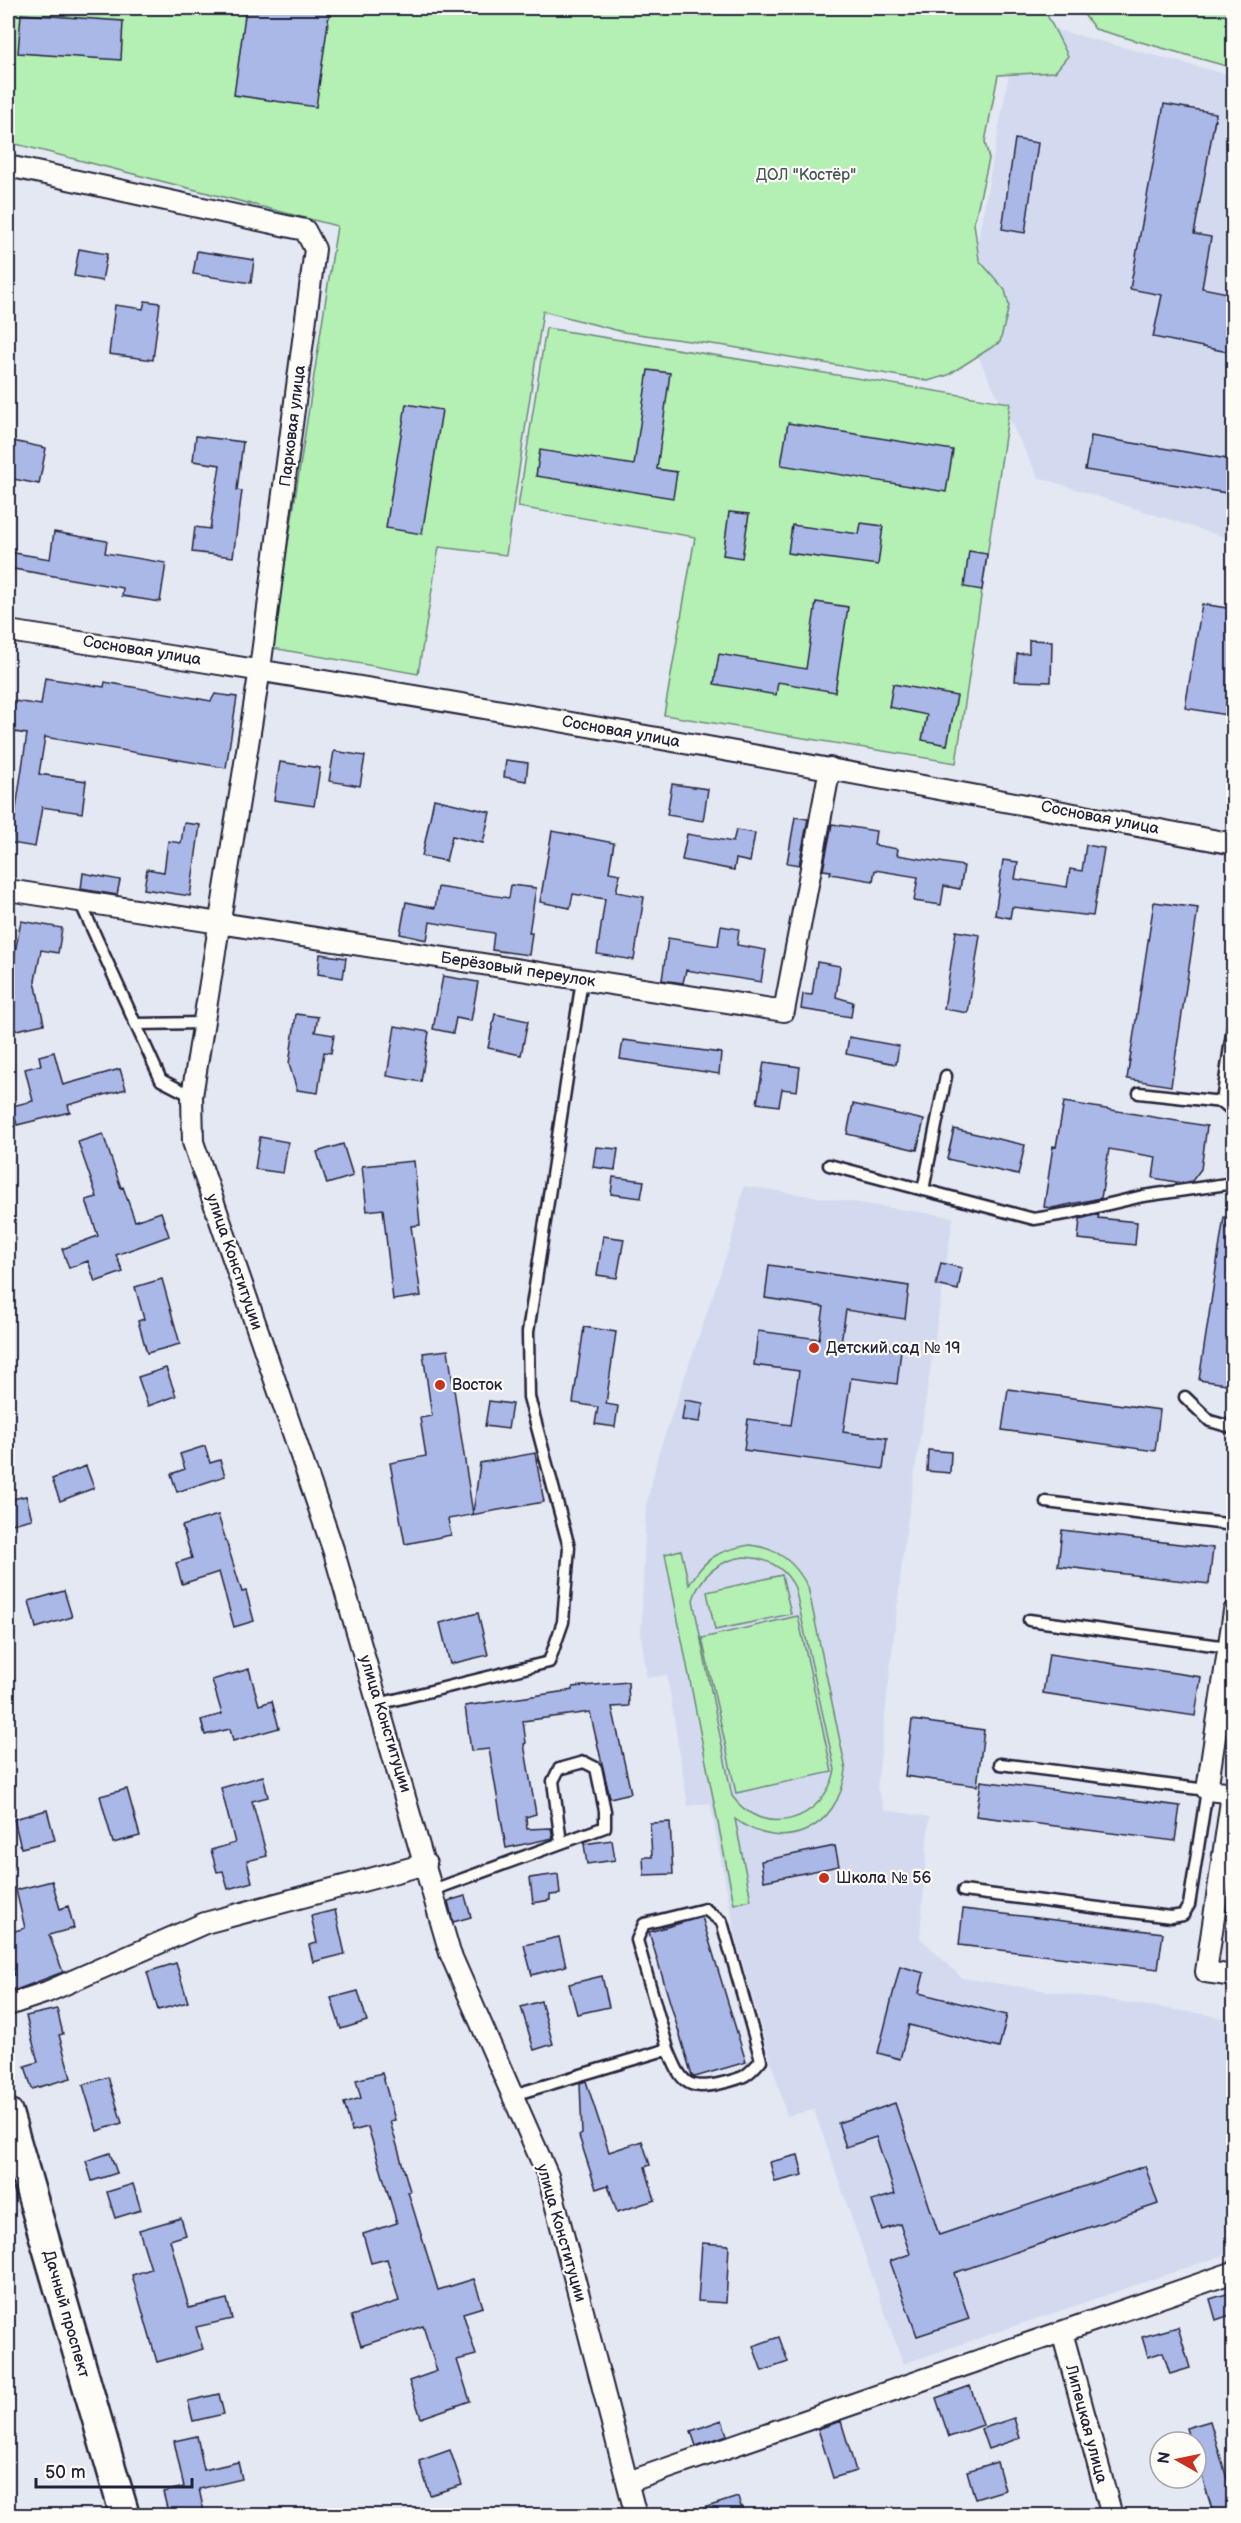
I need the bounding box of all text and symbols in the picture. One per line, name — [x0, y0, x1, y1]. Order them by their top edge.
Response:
park label: ДОЛ "Костёр" — [756, 166, 856, 185]
street label: Парковая улица — [276, 364, 310, 488]
street label: Сосновая улица — [81, 632, 203, 670]
street label: Сосновая улица — [560, 712, 682, 752]
street label: Сосновая улица — [1039, 797, 1161, 839]
street label: Берёзовый переулок — [439, 948, 597, 992]
street label: улица Конституции — [202, 1191, 266, 1333]
place label: Детский сад № 19 — [826, 1339, 960, 1358]
marker: Детский сад № 19 — [807, 1341, 821, 1355]
place label: Восток — [452, 1376, 503, 1395]
marker: Восток — [433, 1378, 447, 1392]
street label: улица Конституции — [355, 1653, 415, 1795]
place label: Школа № 56 — [836, 1869, 931, 1888]
marker: Школа № 56 — [817, 1871, 831, 1885]
street label: улица Конституции — [532, 2162, 590, 2304]
street label: Дачный проспект — [39, 2248, 93, 2380]
street label: Липецкая улица — [1061, 2362, 1111, 2486]
north arrow — [1148, 2430, 1208, 2490]
text: N — [1154, 2450, 1175, 2465]
scale bar — [36, 2451, 192, 2489]
text: 50 m — [45, 2462, 86, 2483]

